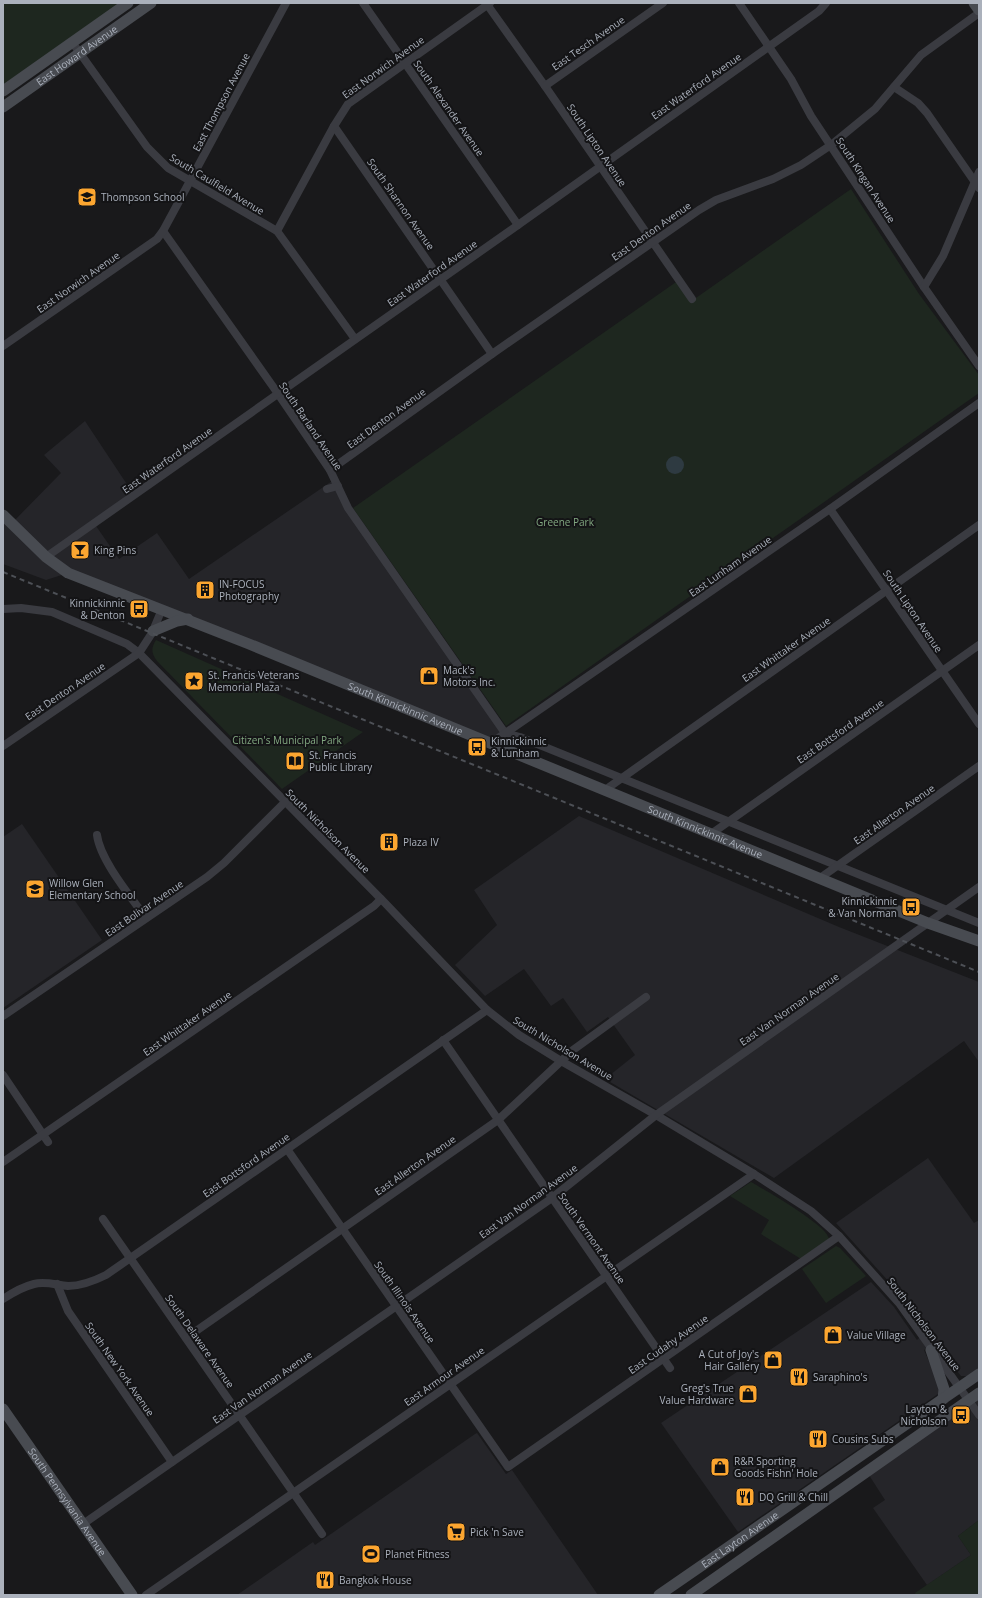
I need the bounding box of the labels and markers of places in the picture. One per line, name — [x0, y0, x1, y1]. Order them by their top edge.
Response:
school or university icon: Thompson School — [76, 186, 98, 208]
place label: Thompson School — [101, 190, 185, 204]
bar icon: King Pins — [69, 539, 91, 561]
place label: King Pins — [94, 543, 136, 557]
place label: IN-FOCUS Photography — [219, 577, 280, 603]
building icon: IN-FOCUS Photography — [194, 579, 216, 601]
place label: Kinnickinnic & Denton — [69, 596, 125, 622]
bus stop icon: Kinnickinnic & Denton — [128, 598, 150, 620]
place label: Mack's Motors Inc. — [443, 663, 495, 689]
shop icon: Mack's Motors Inc. — [418, 665, 440, 687]
place label: St. Francis Veterans Memorial Plaza — [208, 668, 299, 694]
place icon: St. Francis Veterans Memorial Plaza — [183, 670, 205, 692]
place label: Kinnickinnic & Lunham — [491, 734, 547, 760]
bus stop icon: Kinnickinnic & Lunham — [466, 736, 488, 758]
place label: St. Francis Public Library — [309, 748, 373, 774]
library icon: St. Francis Public Library — [284, 750, 306, 772]
building icon: Plaza IV — [378, 831, 400, 853]
place label: Plaza IV — [403, 835, 439, 849]
place label: Willow Glen Elementary School — [49, 876, 135, 902]
school or university icon: Willow Glen Elementary School — [24, 878, 46, 900]
place label: Kinnickinnic & Van Norman — [828, 894, 897, 920]
bus stop icon: Kinnickinnic & Van Norman — [900, 896, 922, 918]
shop icon: Value Village — [822, 1324, 844, 1346]
place label: Value Village — [847, 1328, 906, 1342]
place label: A Cut of Joy's Hair Gallery — [699, 1347, 760, 1373]
shop icon: A Cut of Joy's Hair Gallery — [762, 1349, 784, 1371]
restaurant icon: Saraphino's — [788, 1366, 810, 1388]
place label: Saraphino's — [813, 1370, 868, 1384]
place label: Greg's True Value Hardware — [659, 1381, 734, 1407]
shop icon: Greg's True Value Hardware — [737, 1383, 759, 1405]
place label: Layton & Nicholson — [901, 1402, 948, 1428]
bus stop icon: Layton & Nicholson — [950, 1404, 972, 1426]
restaurant icon: Cousins Subs — [807, 1428, 829, 1450]
place label: Cousins Subs — [832, 1432, 894, 1446]
place label: R&R Sporting Goods Fishn' Hole — [734, 1454, 818, 1480]
shop icon: R&R Sporting Goods Fishn' Hole — [709, 1456, 731, 1478]
restaurant icon: DQ Grill & Chill — [734, 1486, 756, 1508]
place label: DQ Grill & Chill — [759, 1490, 828, 1504]
supermarket icon: Pick 'n Save — [445, 1521, 467, 1543]
place label: Pick 'n Save — [470, 1525, 524, 1539]
sports icon: Planet Fitness — [360, 1543, 382, 1565]
place label: Planet Fitness — [385, 1547, 450, 1561]
restaurant icon: Bangkok House — [314, 1569, 336, 1591]
place label: Bangkok House — [339, 1573, 412, 1587]

